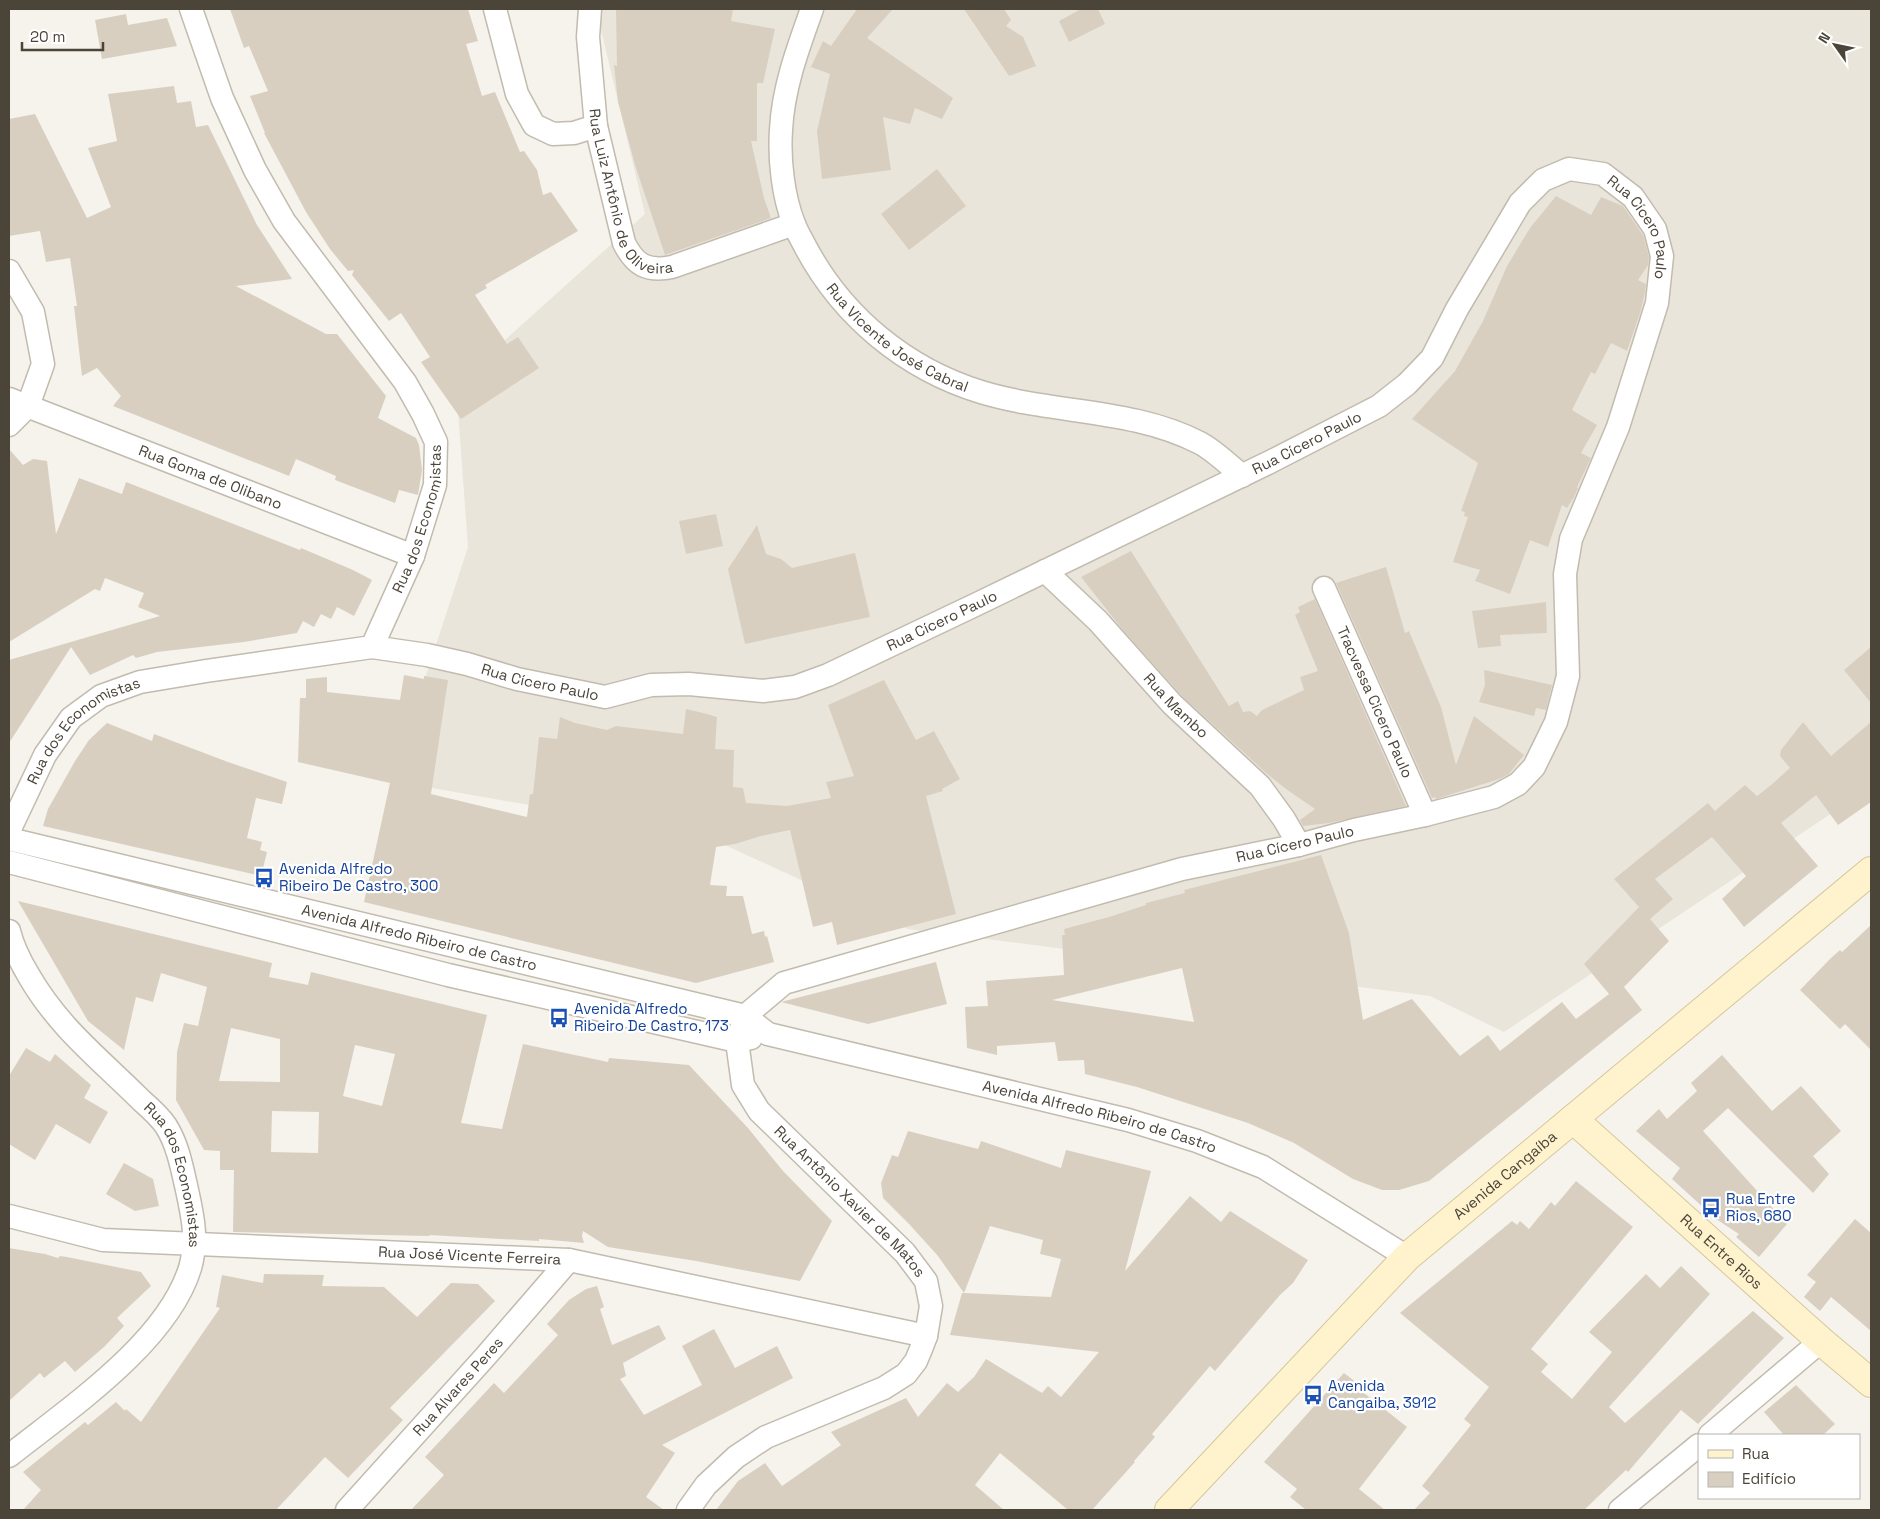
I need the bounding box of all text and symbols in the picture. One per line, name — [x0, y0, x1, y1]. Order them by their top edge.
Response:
scale bar — [22, 20, 104, 52]
north arrow — [1810, 20, 1860, 70]
text: 20 m — [30, 27, 65, 46]
text: N — [1814, 29, 1834, 47]
street label: Rua Luiz Antônio de Oliveira — [585, 108, 675, 278]
street label: Rua Cícero Paulo — [1604, 171, 1672, 280]
street label: Rua Vicente José Cabral — [822, 279, 971, 396]
street label: Rua Cícero Paulo — [1249, 407, 1365, 478]
street label: Rua Goma de Olibano — [136, 440, 285, 513]
street label: Rua dos Economistas — [388, 444, 445, 596]
street label: Rua Cícero Paulo — [883, 586, 1000, 655]
street label: Tracvessa Cicero Paulo — [1333, 623, 1417, 781]
street label: Rua Cícero Paulo — [479, 659, 601, 705]
street label: Rua Mambo — [1140, 669, 1213, 742]
street label: Rua dos Economistas — [22, 673, 143, 787]
street label: Rua Cícero Paulo — [1234, 821, 1356, 866]
place label: Avenida Alfredo Ribeiro De Castro, 300 — [279, 859, 438, 895]
bus stop icon: Avenida Alfredo Ribeiro De Castro, 300 — [253, 867, 275, 889]
street label: Avenida Alfredo Ribeiro de Castro — [300, 900, 539, 975]
place label: Avenida Alfredo Ribeiro De Castro, 173 — [574, 999, 729, 1035]
bus stop icon: Avenida Alfredo Ribeiro De Castro, 173 — [548, 1007, 570, 1029]
street label: Avenida Alfredo Ribeiro de Castro — [981, 1076, 1220, 1157]
street label: Rua dos Economistas — [140, 1097, 204, 1248]
street label: Rua Antônio Xavier de Matos — [771, 1121, 930, 1281]
street label: Avenida Cangaíba — [1449, 1126, 1561, 1223]
place label: Rua Entre Rios, 680 — [1726, 1189, 1796, 1225]
bus stop icon: Rua Entre Rios, 680 — [1700, 1197, 1722, 1219]
street label: Rua Entre Rios — [1677, 1210, 1767, 1293]
street label: Rua José Vicente Ferreira — [378, 1242, 562, 1269]
street label: Rua Alvares Peres — [408, 1333, 507, 1440]
place label: Avenida Cangaiba, 3912 — [1328, 1376, 1436, 1412]
bus stop icon: Avenida Cangaiba, 3912 — [1302, 1384, 1324, 1406]
legend — [1698, 1434, 1860, 1499]
text: Rua — [1742, 1444, 1770, 1463]
text: Edifício — [1742, 1469, 1796, 1488]

